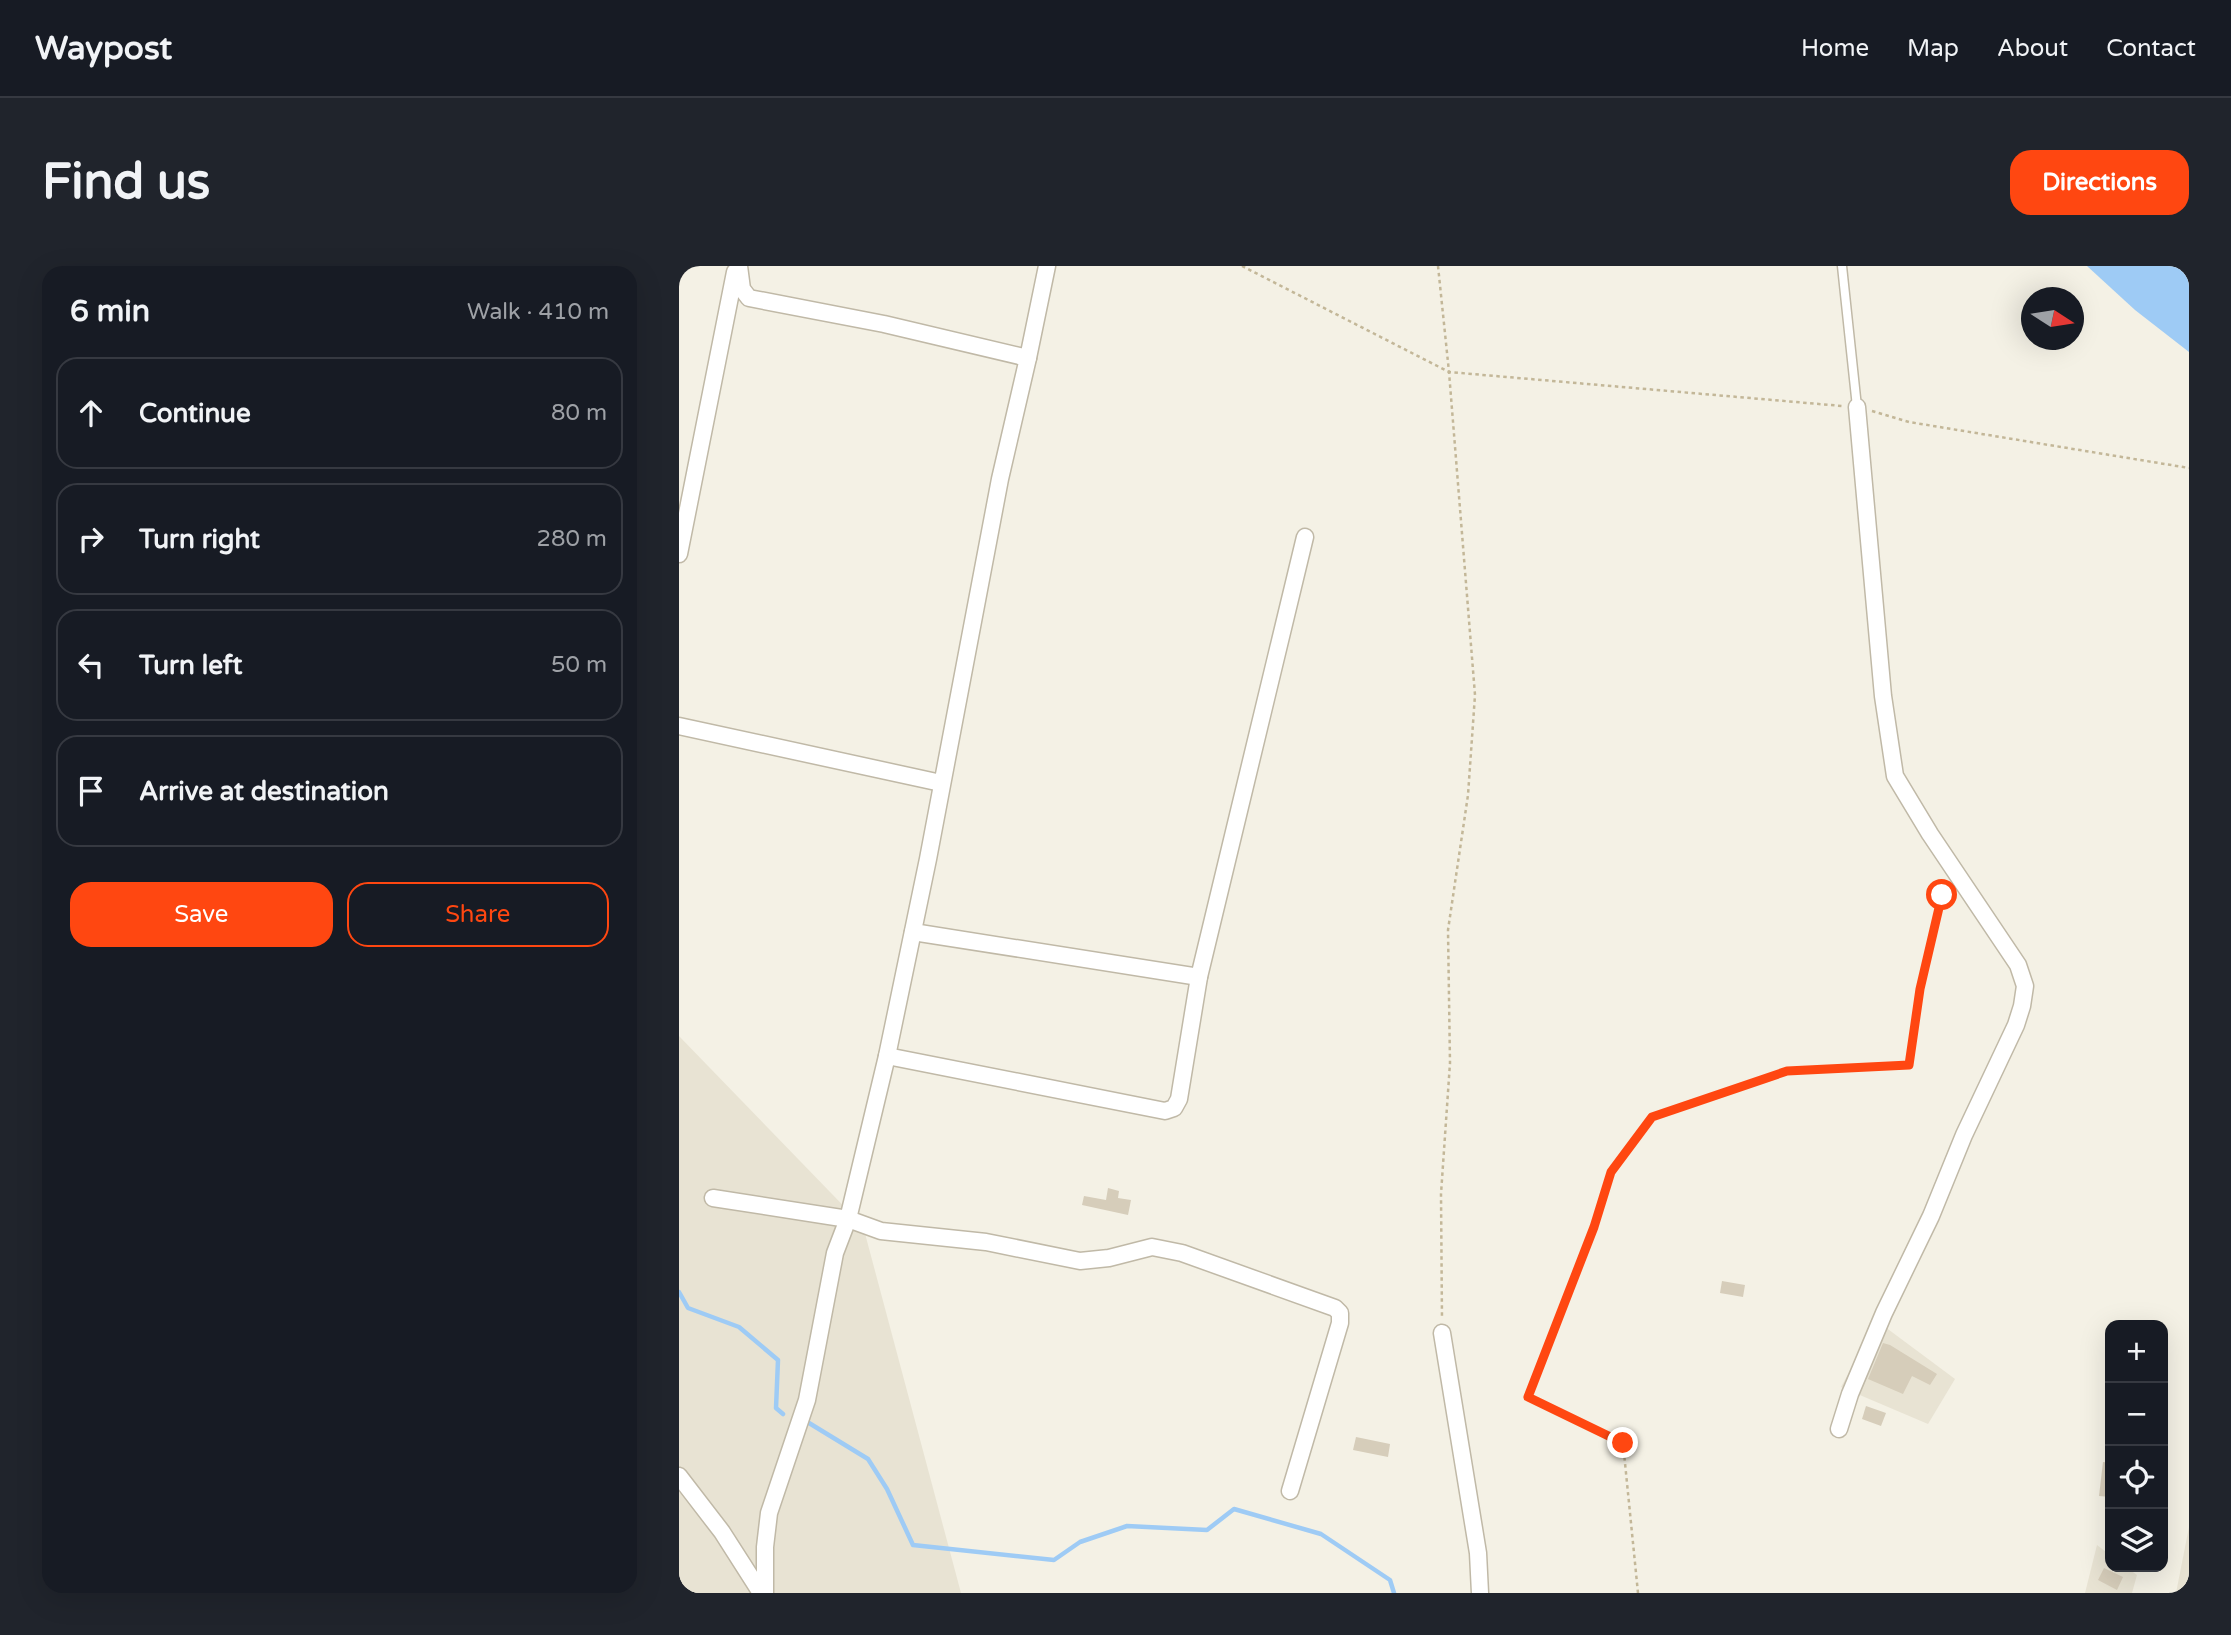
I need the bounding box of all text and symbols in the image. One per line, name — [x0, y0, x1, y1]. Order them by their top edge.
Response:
text: Waypost — [35, 29, 172, 68]
text: Home — [1801, 34, 1869, 63]
text: Map — [1907, 34, 1959, 63]
text: About — [1997, 34, 2068, 63]
text: Contact — [2106, 34, 2196, 63]
button: Directions — [2010, 150, 2189, 215]
text: Find us — [42, 153, 210, 212]
north arrow — [2021, 287, 2084, 350]
text: 6 min — [70, 293, 150, 330]
text: Walk · 410 m — [467, 298, 609, 326]
icon: ahead — [72, 394, 110, 432]
text: Continue — [139, 398, 251, 429]
text: 80 m — [551, 399, 607, 427]
icon: right — [72, 520, 110, 558]
text: Turn right — [139, 524, 260, 555]
text: 280 m — [537, 525, 607, 553]
icon: left — [72, 646, 110, 684]
text: Turn left — [139, 650, 242, 681]
text: 50 m — [551, 651, 607, 679]
icon: arrive — [72, 772, 110, 810]
text: Arrive at destination — [139, 776, 389, 807]
route start — [1926, 879, 1957, 910]
button: Save — [70, 882, 333, 947]
button: Share — [347, 882, 609, 947]
map controls — [2105, 1320, 2168, 1572]
button: + — [2105, 1320, 2168, 1383]
button: − — [2105, 1383, 2168, 1446]
route end — [1607, 1427, 1638, 1458]
button: locate — [2105, 1446, 2168, 1509]
button: layers — [2105, 1509, 2168, 1572]

